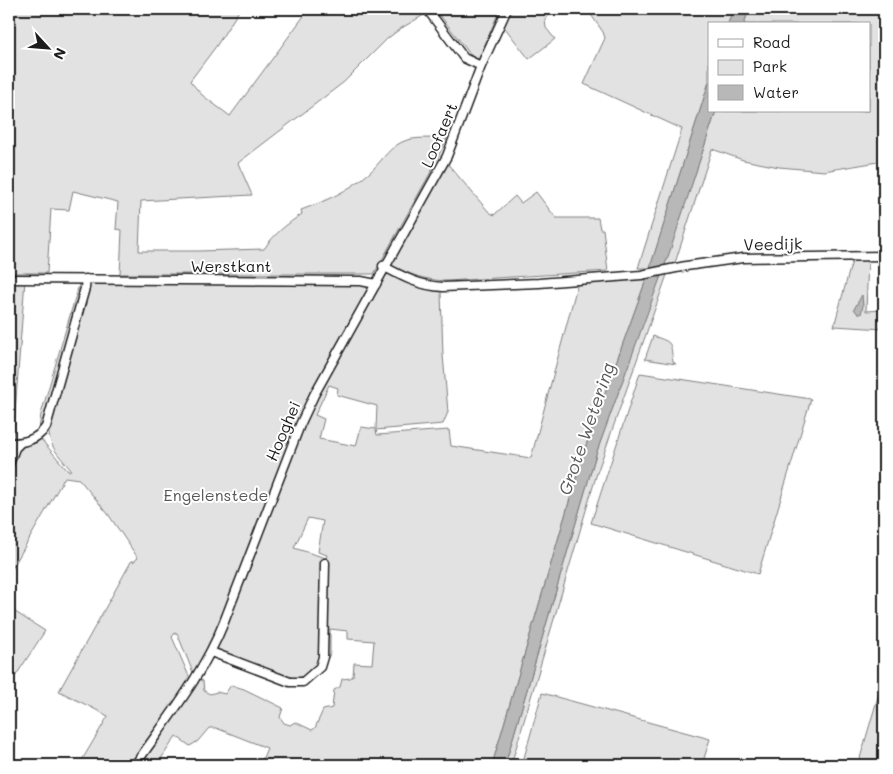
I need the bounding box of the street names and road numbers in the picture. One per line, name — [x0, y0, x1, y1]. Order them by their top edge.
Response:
street label: Loofaert — [415, 99, 462, 170]
street label: Veedijk — [743, 232, 803, 255]
street label: Werstkant — [190, 255, 272, 276]
street label: Hooghei — [260, 397, 305, 464]

